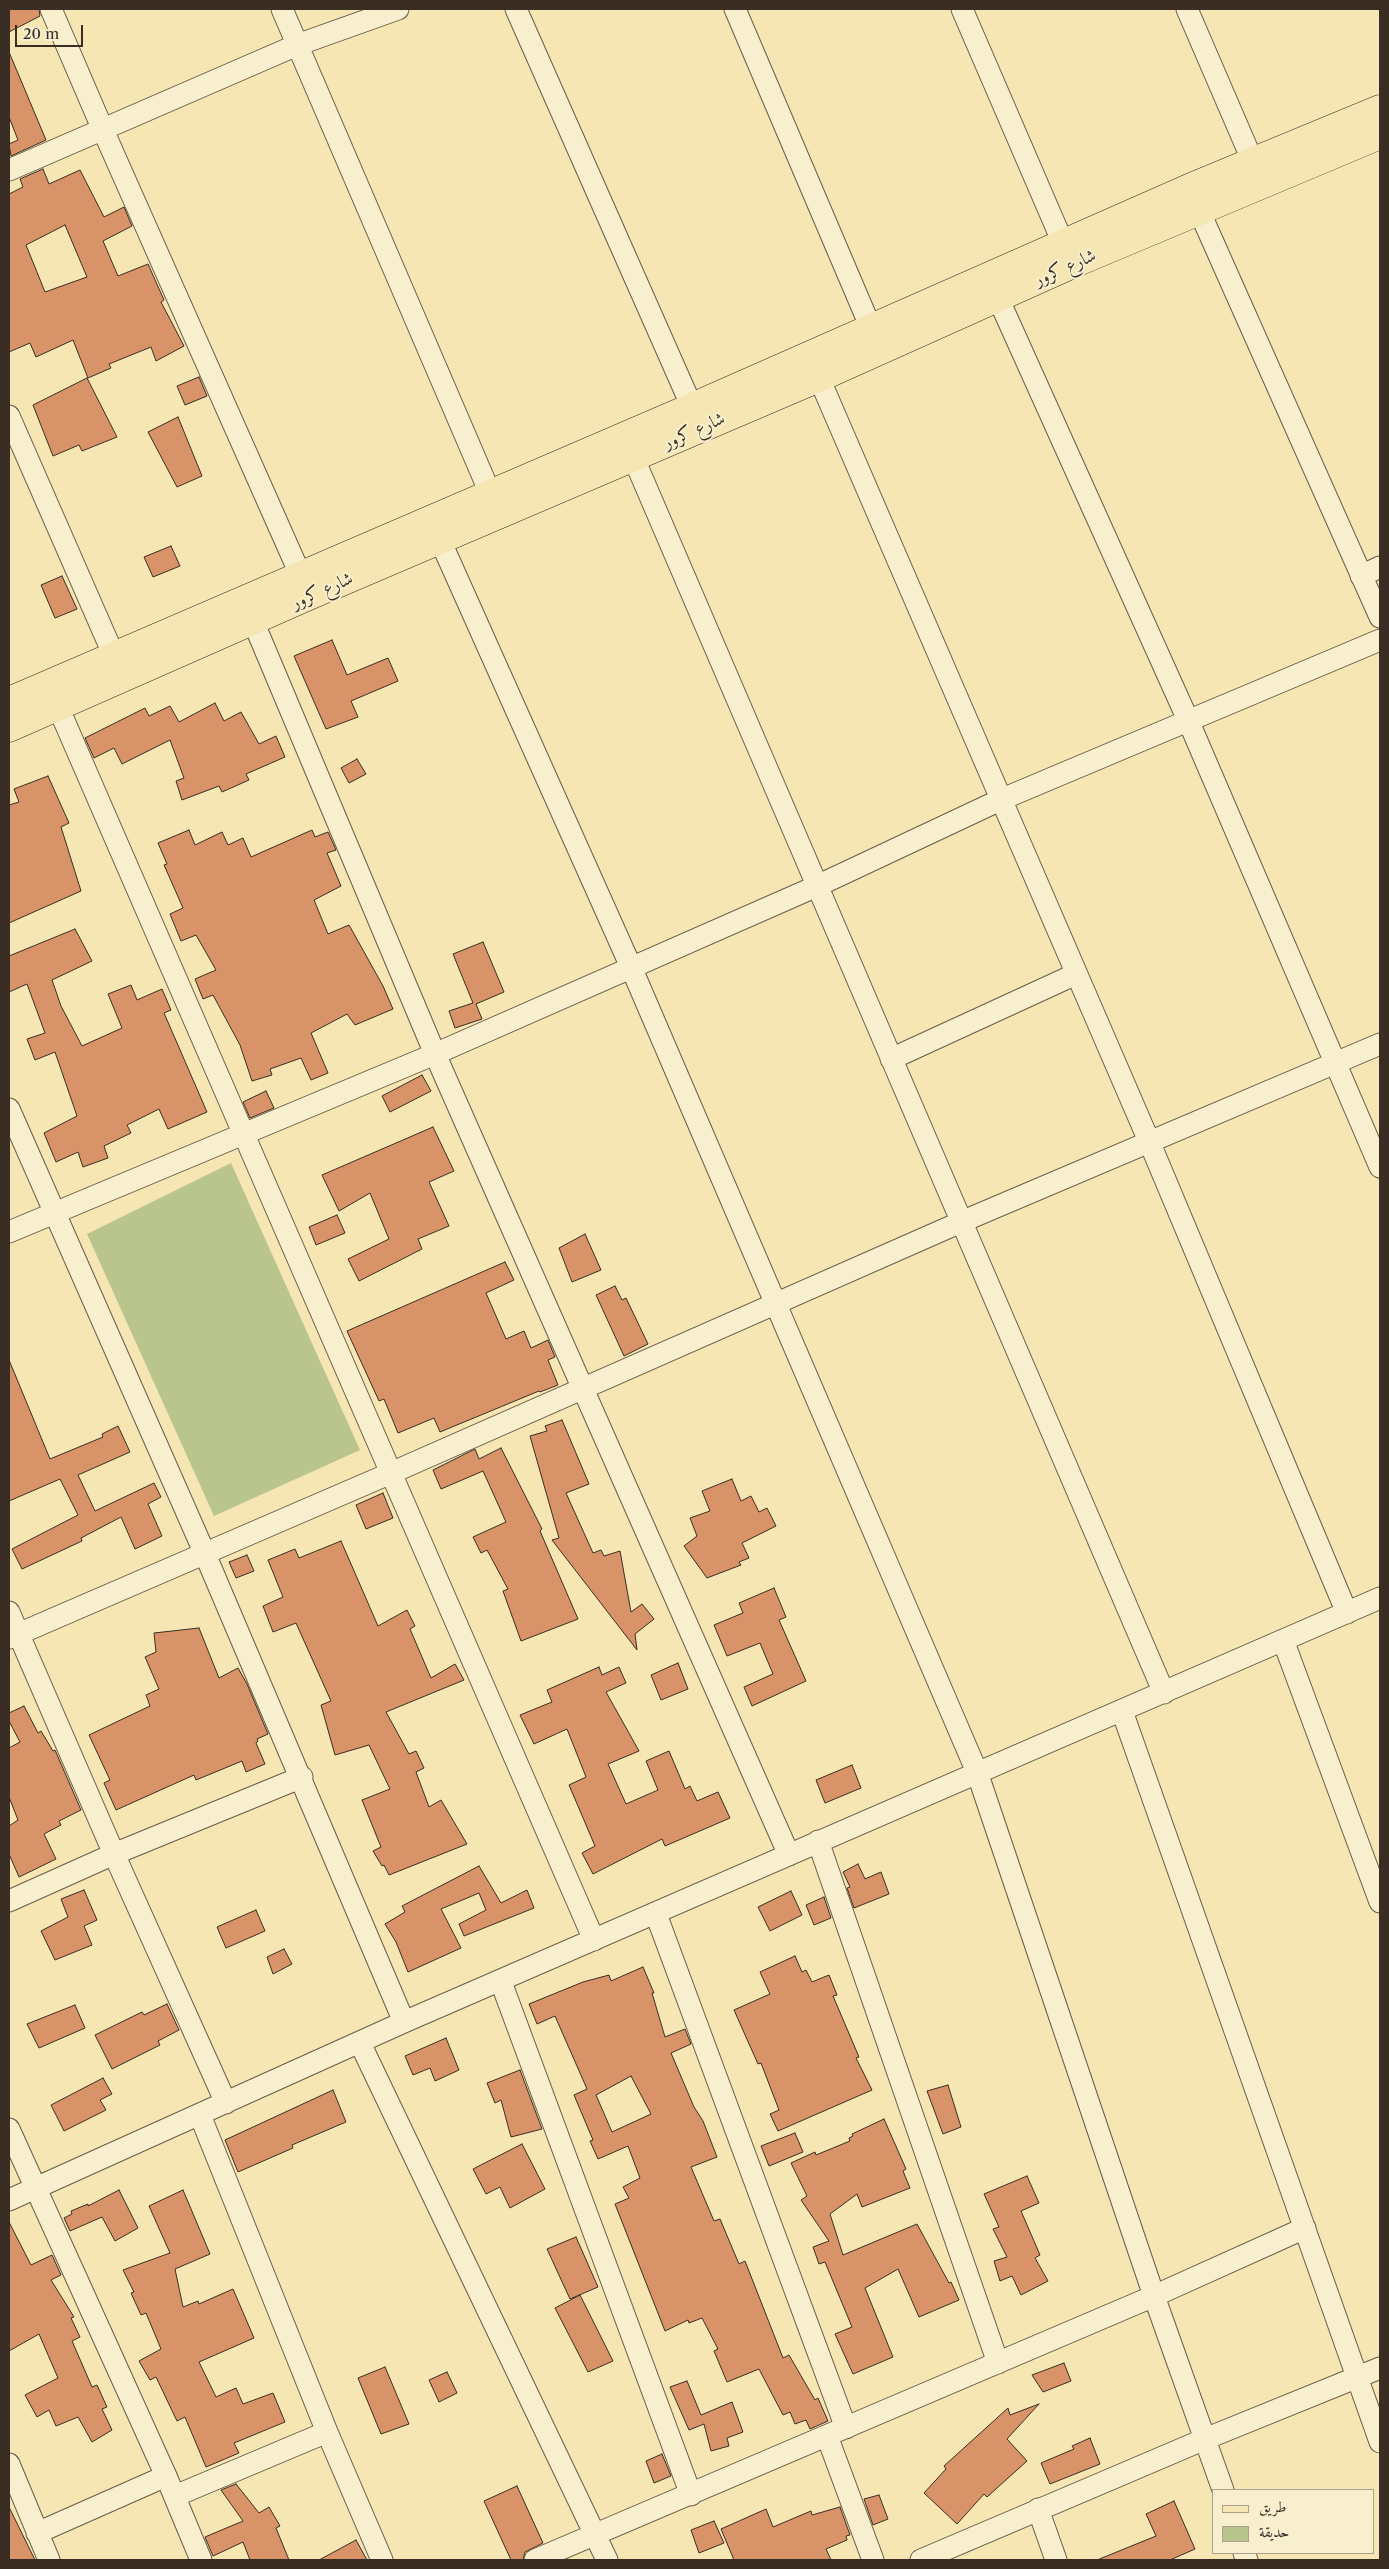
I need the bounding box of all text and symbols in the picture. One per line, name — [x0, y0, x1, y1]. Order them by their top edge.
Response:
scale bar — [18, 15, 85, 47]
text: 20 m — [23, 24, 59, 43]
street label: شارع كرور — [1031, 245, 1099, 291]
street label: شارع كرور — [660, 408, 728, 454]
street label: شارع كرور — [288, 568, 356, 614]
legend — [1212, 2489, 1374, 2554]
text: طريق — [1259, 2497, 1286, 2516]
text: حديقة — [1259, 2522, 1289, 2541]

